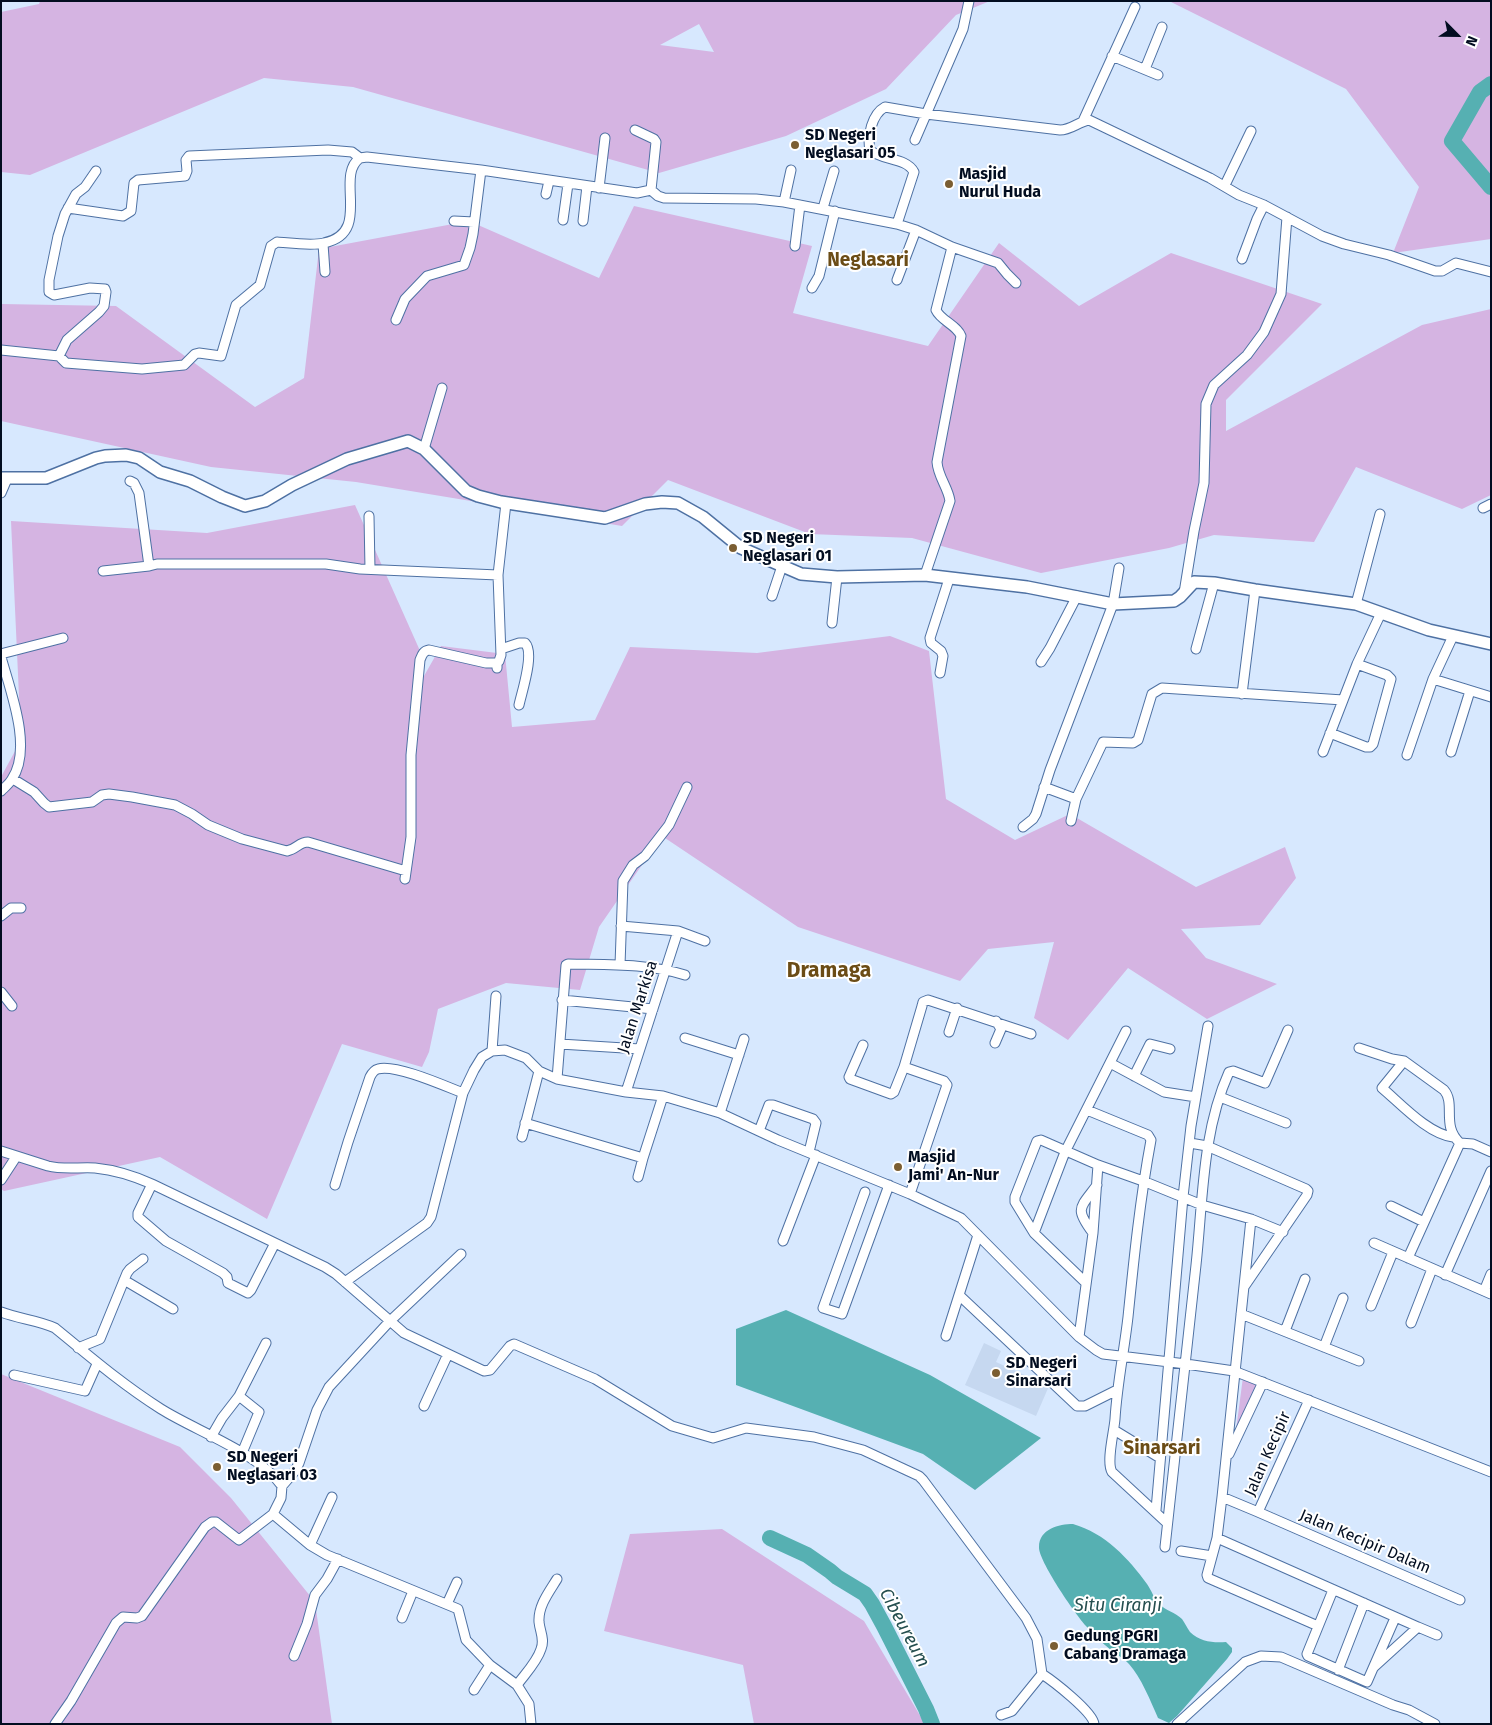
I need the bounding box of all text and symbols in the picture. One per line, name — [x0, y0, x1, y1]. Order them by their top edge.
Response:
north arrow — [1432, 10, 1482, 60]
text: N — [1462, 33, 1481, 49]
place label: SD Negeri Neglasari 05 — [805, 126, 896, 164]
marker: SD Negeri Neglasari 05 — [789, 139, 801, 151]
place label: Masjid Nurul Huda — [959, 165, 1041, 203]
marker: Masjid Nurul Huda — [943, 178, 955, 190]
district label: Neglasari — [827, 250, 909, 272]
place label: SD Negeri Neglasari 01 — [743, 529, 832, 567]
marker: SD Negeri Neglasari 01 — [727, 542, 739, 554]
street label: Jalan Markisa — [614, 958, 662, 1056]
district label: Dramaga — [787, 958, 871, 984]
place label: Masjid Jami' An-Nur — [908, 1148, 999, 1186]
marker: Masjid Jami' An-Nur — [892, 1161, 904, 1173]
place label: SD Negeri Sinarsari — [1006, 1354, 1077, 1392]
marker: SD Negeri Sinarsari — [990, 1367, 1002, 1379]
street label: Jalan Kecipir — [1241, 1409, 1295, 1499]
district label: Sinarsari — [1123, 1438, 1201, 1460]
place label: SD Negeri Neglasari 03 — [227, 1448, 317, 1486]
marker: SD Negeri Neglasari 03 — [211, 1461, 223, 1473]
street label: Jalan Kecipir Dalam — [1297, 1506, 1433, 1578]
water label: Cibeureum — [874, 1585, 934, 1671]
water label: Situ Ciranji — [1074, 1595, 1162, 1617]
place label: Gedung PGRI Cabang Dramaga — [1064, 1627, 1186, 1665]
marker: Gedung PGRI Cabang Dramaga — [1048, 1640, 1060, 1652]

